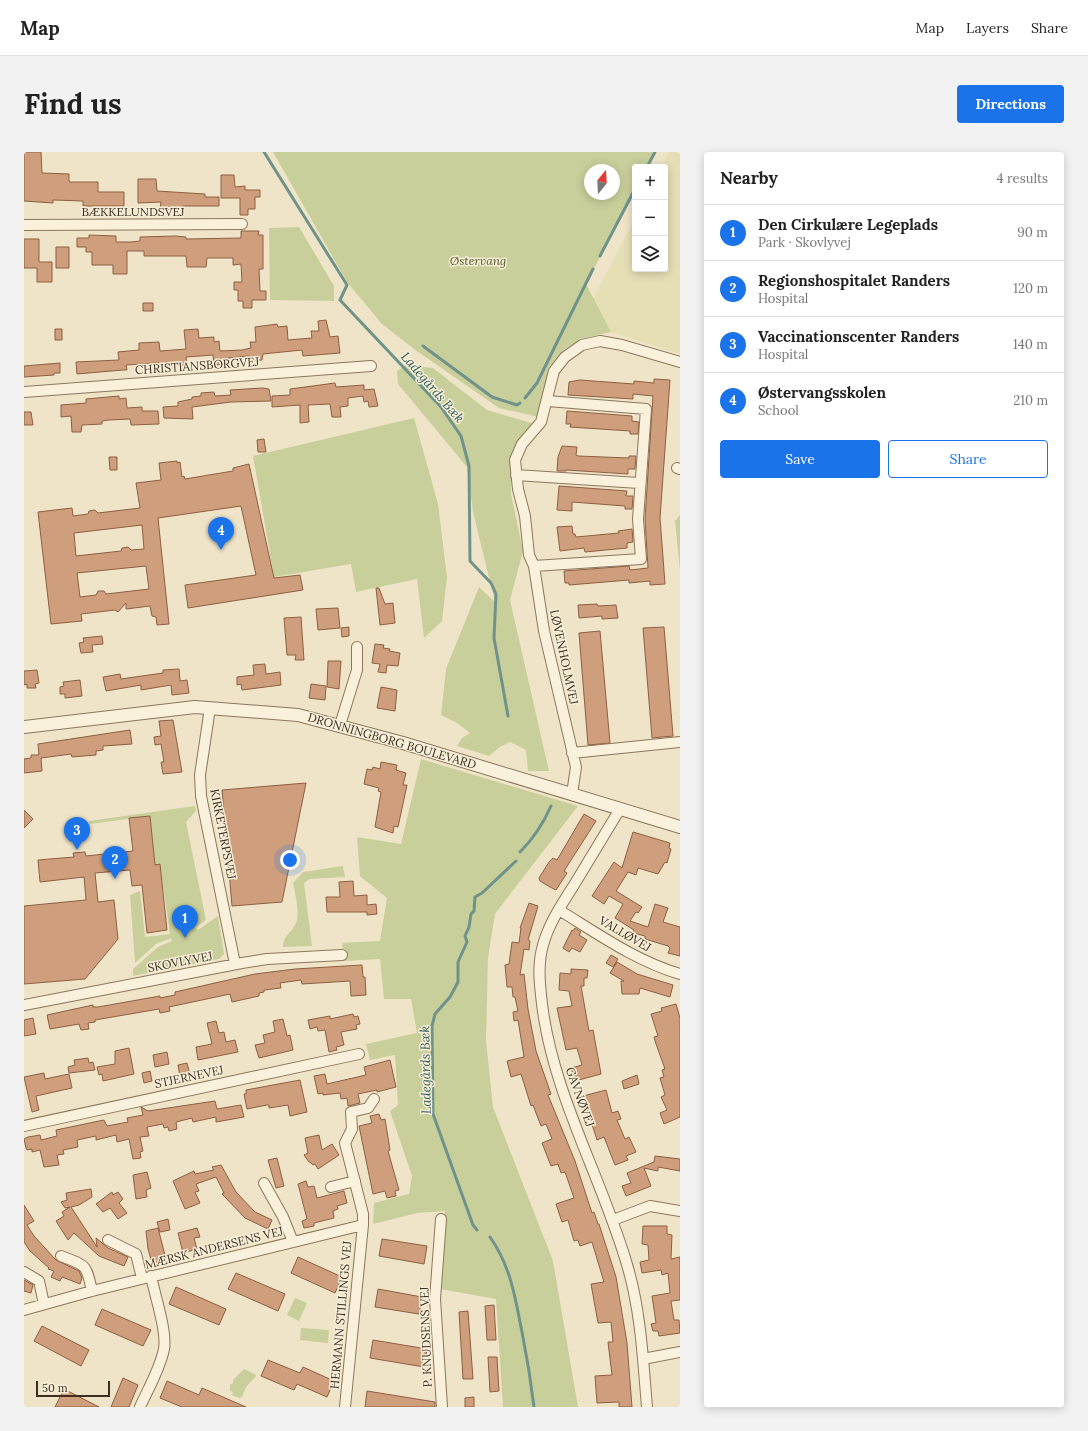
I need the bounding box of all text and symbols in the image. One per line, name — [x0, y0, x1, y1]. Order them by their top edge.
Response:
text: Map — [20, 16, 60, 40]
text: Map — [916, 19, 944, 37]
text: Layers — [966, 19, 1009, 37]
text: Share — [1031, 19, 1068, 37]
button: Directions — [957, 85, 1064, 123]
text: Find us — [24, 86, 122, 122]
north arrow — [584, 164, 620, 200]
map controls — [632, 164, 668, 272]
button: + — [632, 164, 668, 200]
text: Nearby — [720, 167, 778, 189]
text: 4 results — [997, 170, 1048, 187]
button: − — [632, 200, 668, 236]
street label: BÆKKELUNDSVEJ — [82, 204, 185, 219]
text: Den Cirkulære Legeplads — [758, 215, 938, 234]
text: 1 — [730, 224, 736, 241]
text: 90 m — [1017, 224, 1048, 241]
text: Park · Skovlyvej — [758, 234, 851, 251]
button: layers — [632, 236, 668, 272]
park label: Østervang — [450, 253, 506, 268]
text: Regionshospitalet Randers — [758, 271, 950, 290]
text: 2 — [730, 280, 736, 297]
text: 120 m — [1013, 280, 1048, 297]
text: Hospital — [758, 290, 808, 307]
text: Vaccinationscenter Randers — [758, 327, 959, 346]
text: 3 — [729, 336, 737, 353]
text: 140 m — [1013, 336, 1048, 353]
text: Hospital — [758, 346, 808, 363]
water label: Ladegårds Bæk — [397, 348, 468, 426]
street label: CHRISTIANSBORGVEJ — [134, 354, 260, 377]
text: Østervangsskolen — [758, 383, 886, 402]
text: 4 — [729, 392, 737, 409]
text: 210 m — [1013, 392, 1048, 409]
text: School — [758, 402, 799, 419]
button: Save — [720, 440, 880, 478]
button: Share — [888, 440, 1048, 478]
pin: 4 — [208, 517, 234, 550]
street label: LØVENHOLMVEJ — [547, 608, 582, 706]
street label: DRONNINGBORG BOULEVARD — [306, 709, 478, 772]
street label: KIRKETERPSVEJ — [207, 787, 240, 881]
pin: 3 — [64, 817, 90, 850]
pin: 2 — [102, 846, 128, 879]
your location — [280, 850, 300, 870]
pin: 1 — [172, 905, 198, 938]
street label: VALLØVEJ — [596, 912, 654, 955]
street label: SKOVLYVEJ — [146, 948, 214, 975]
water label: Ladegårds Bæk — [416, 1025, 435, 1114]
street label: STJERNEVEJ — [153, 1062, 225, 1091]
street label: GAVNØVEJ — [563, 1065, 598, 1129]
street label: MÆRSK ANDERSENS VEJ — [143, 1223, 285, 1272]
street label: HERMANN STILLINGS VEJ — [327, 1240, 354, 1390]
street label: P. KNUDSENS VEJ — [416, 1286, 435, 1388]
scale bar — [36, 1379, 110, 1398]
text: 50 m — [42, 1381, 68, 1395]

